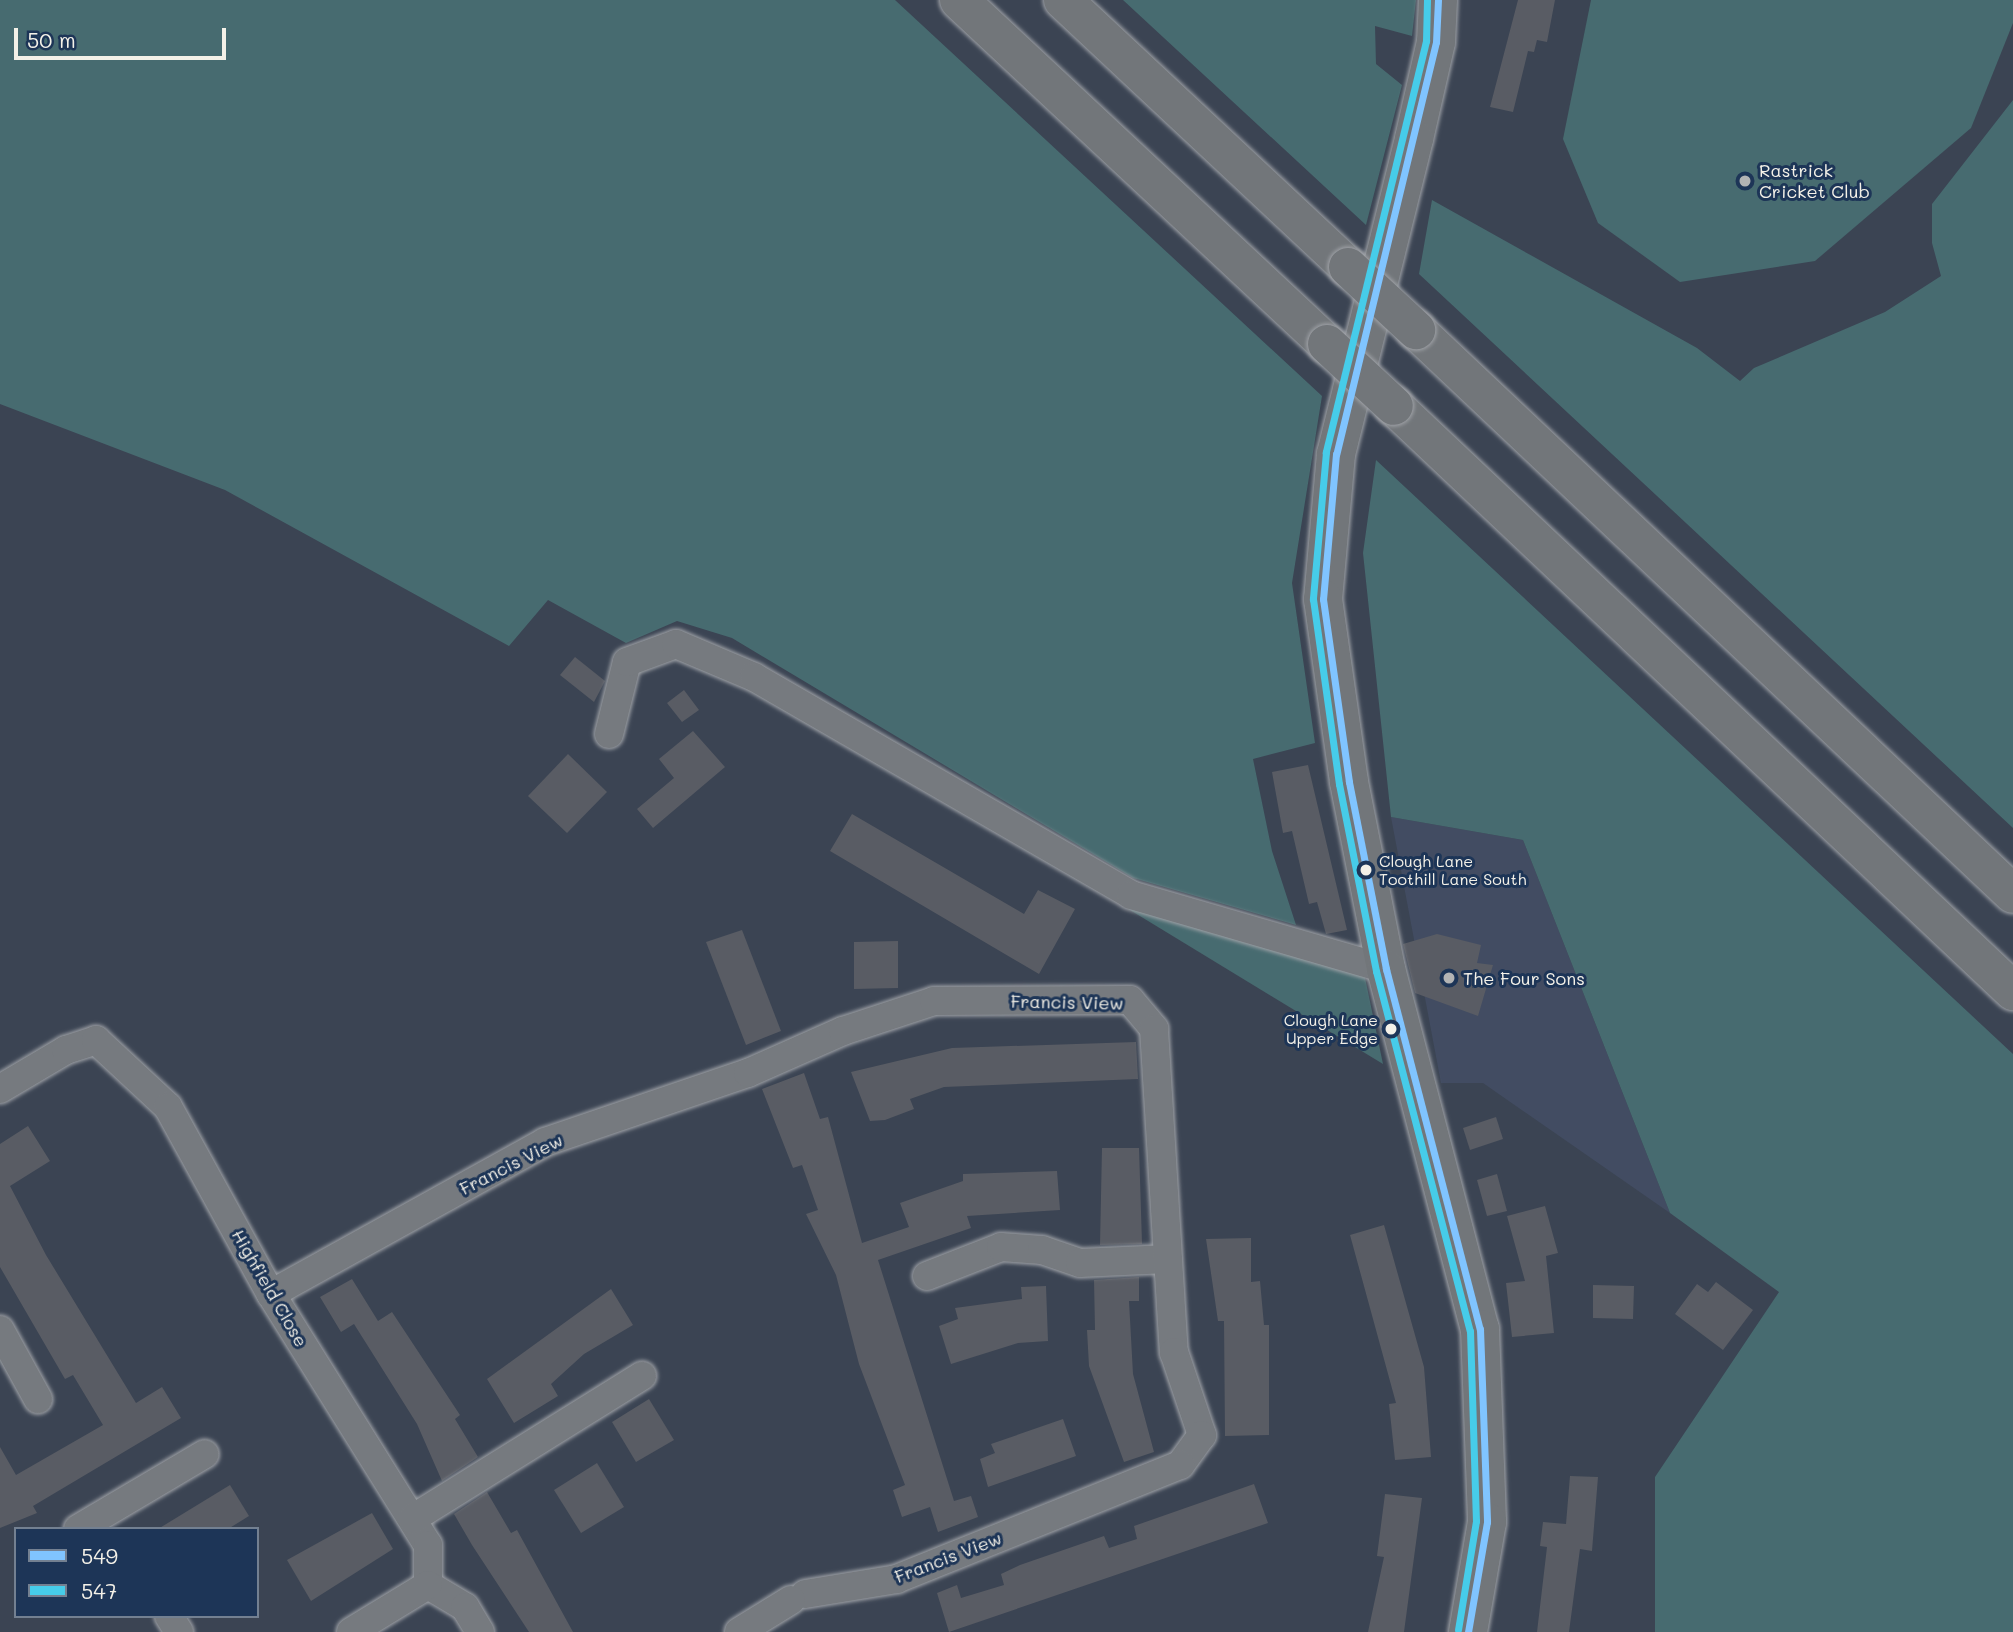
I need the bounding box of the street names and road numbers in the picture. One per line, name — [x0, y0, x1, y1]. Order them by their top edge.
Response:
street label: Francis View — [1010, 990, 1124, 1014]
street label: Francis View — [456, 1129, 566, 1199]
street label: Highfield Close — [228, 1225, 312, 1351]
street label: Francis View — [891, 1527, 1005, 1587]

